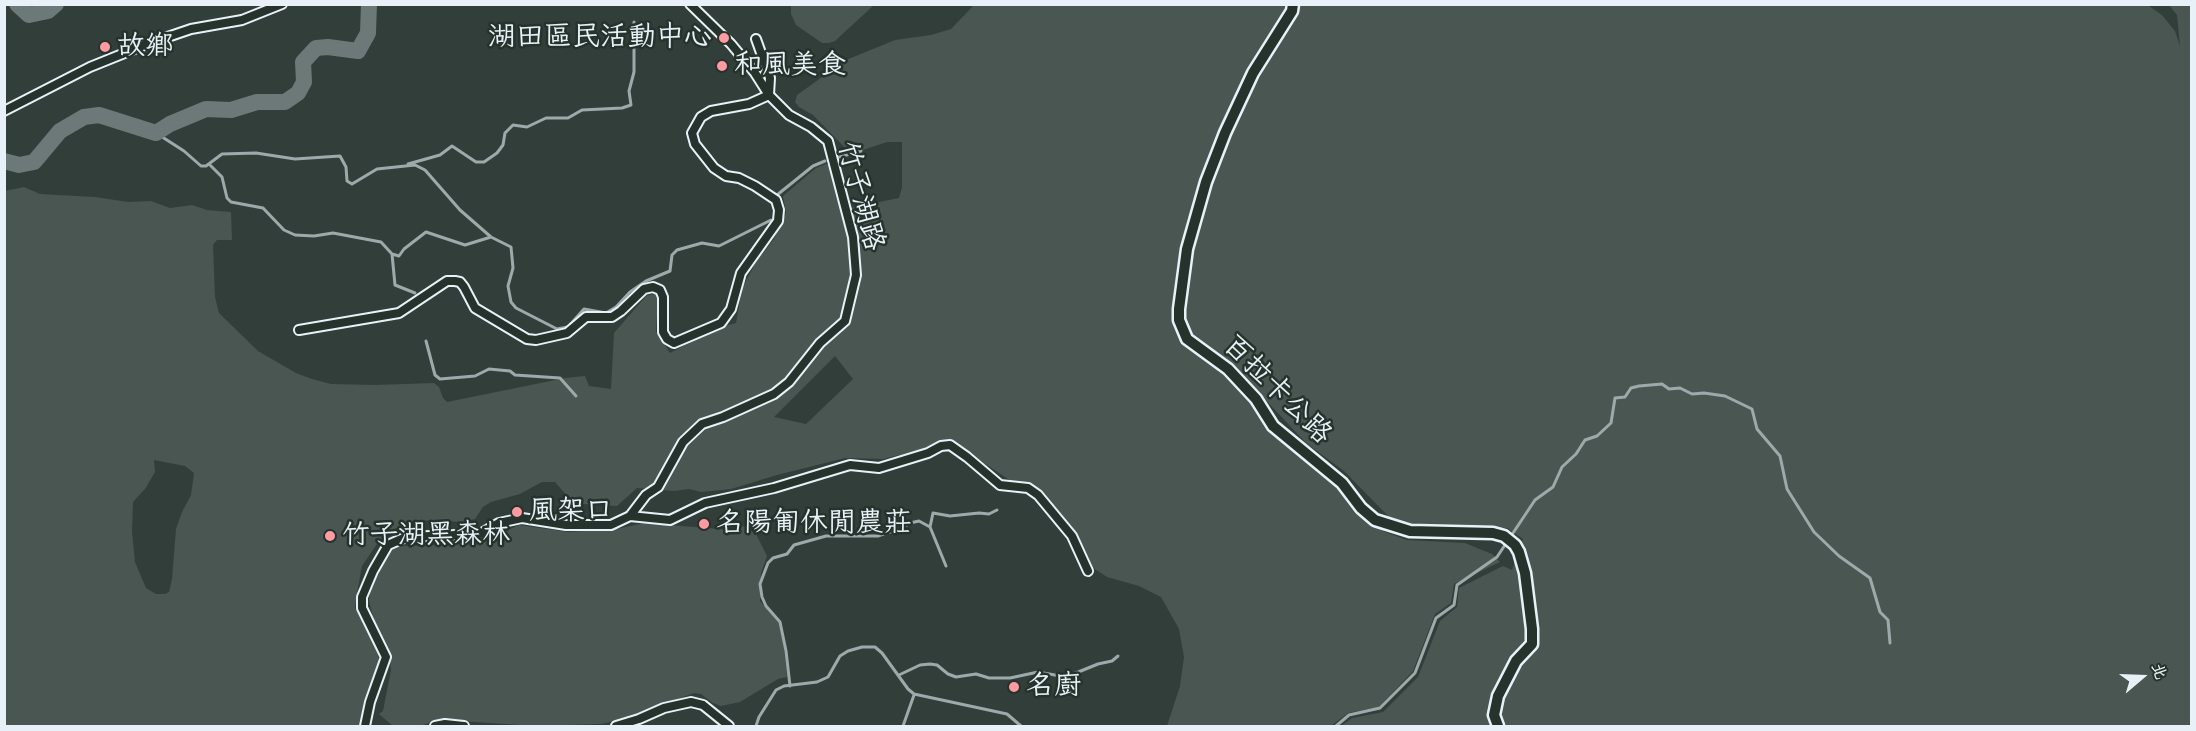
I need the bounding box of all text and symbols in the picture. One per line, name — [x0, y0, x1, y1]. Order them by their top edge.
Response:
place label: 湖田區民活動中心 — [488, 21, 712, 55]
place label: 故鄉 — [117, 30, 173, 64]
marker: 湖田區民活動中心 — [717, 31, 731, 45]
marker: 故鄉 — [98, 40, 112, 54]
place label: 和風美食 — [734, 49, 846, 83]
marker: 和風美食 — [715, 59, 729, 73]
street label: 竹子湖路 — [829, 138, 891, 254]
street label: 百拉卡公路 — [1216, 329, 1338, 451]
place label: 風架口 — [529, 495, 613, 529]
marker: 風架口 — [510, 505, 524, 519]
place label: 名陽匍休閒農莊 — [716, 507, 912, 541]
marker: 名陽匍休閒農莊 — [697, 517, 711, 531]
place label: 竹子湖黑森林 — [342, 519, 510, 553]
marker: 竹子湖黑森林 — [323, 529, 337, 543]
north arrow — [2112, 647, 2172, 707]
text: 北 — [2147, 660, 2171, 682]
place label: 名廚 — [1026, 670, 1082, 704]
marker: 名廚 — [1007, 680, 1021, 694]

